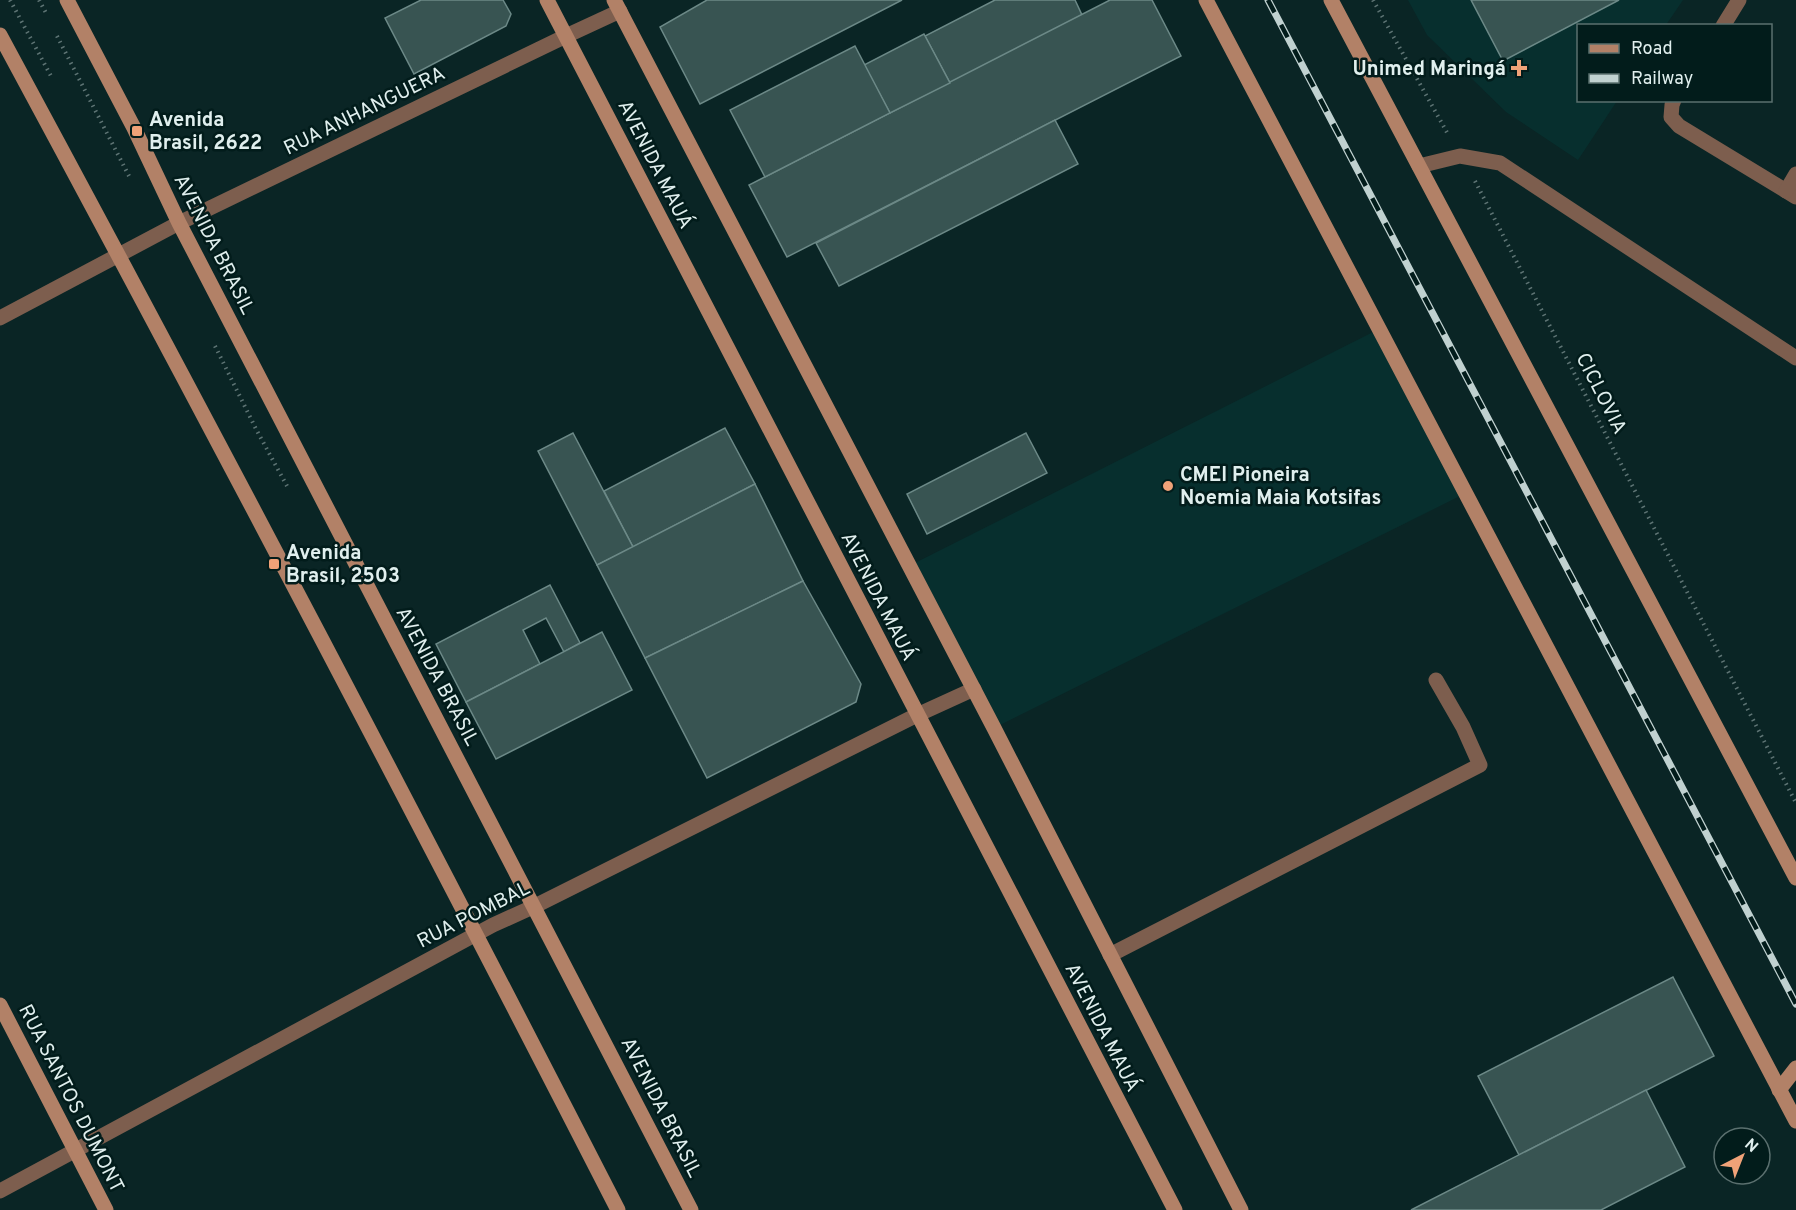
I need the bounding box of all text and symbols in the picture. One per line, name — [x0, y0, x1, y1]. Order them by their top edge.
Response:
legend — [1577, 24, 1772, 102]
text: Road — [1631, 38, 1673, 61]
place label: Unimed Maringá — [1353, 57, 1506, 83]
marker: Unimed Maringá — [1510, 59, 1528, 77]
street label: RUA ANHANGUERA — [280, 61, 450, 162]
text: Railway — [1631, 68, 1693, 91]
street label: AVENIDA MAUÁ — [611, 95, 700, 234]
place label: Avenida Brasil, 2622 — [149, 108, 262, 157]
marker: Avenida Brasil, 2622 — [130, 124, 144, 138]
street label: AVENIDA BRASIL — [167, 170, 260, 319]
street label: CICLOVIA — [1569, 349, 1632, 439]
place label: CMEI Pioneira Noemia Maia Kotsifas — [1180, 463, 1381, 512]
marker: CMEI Pioneira Noemia Maia Kotsifas — [1161, 479, 1175, 493]
street label: AVENIDA MAUÁ — [834, 527, 923, 666]
place label: Avenida Brasil, 2503 — [286, 541, 400, 590]
marker: Avenida Brasil, 2503 — [267, 557, 281, 571]
street label: AVENIDA BRASIL — [389, 603, 484, 751]
street label: RUA POMBAL — [413, 876, 535, 955]
street label: AVENIDA MAUÁ — [1058, 958, 1147, 1097]
street label: RUA SANTOS DUMONT — [11, 1000, 129, 1197]
street label: AVENIDA BRASIL — [614, 1033, 707, 1182]
north arrow — [1712, 1126, 1772, 1186]
text: N — [1740, 1135, 1762, 1158]

